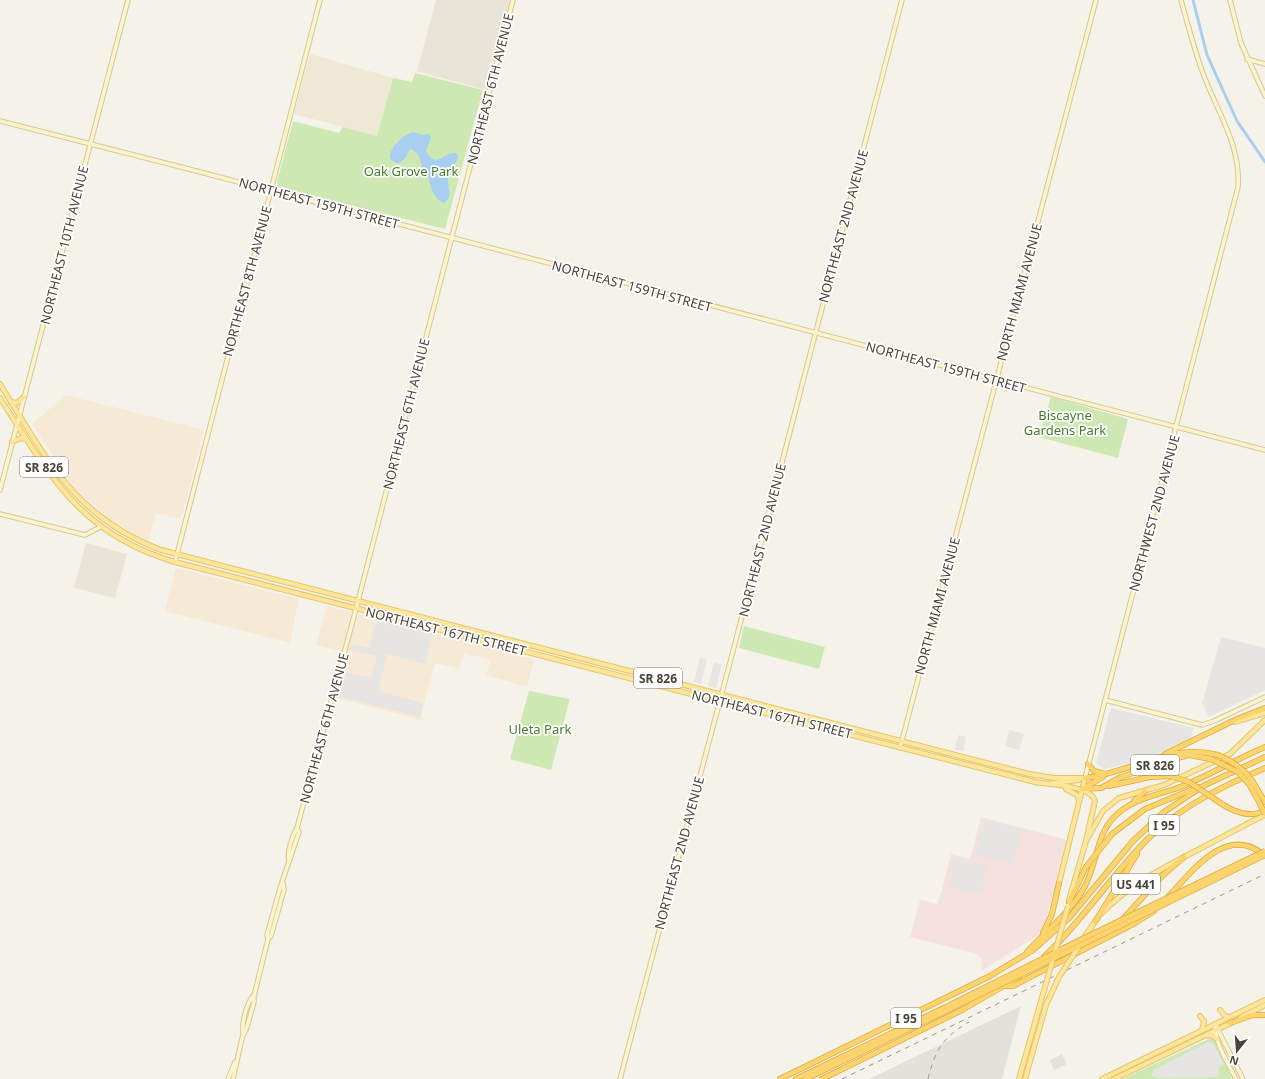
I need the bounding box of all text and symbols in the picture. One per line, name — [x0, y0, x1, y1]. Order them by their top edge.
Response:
street label: NORTHEAST 6TH AVENUE — [462, 11, 518, 167]
street label: NORTHEAST 2ND AVENUE — [814, 147, 872, 305]
park label: Oak Grove Park — [364, 162, 458, 180]
street label: NORTHEAST 10TH AVENUE — [36, 164, 92, 326]
street label: NORTHEAST 159TH STREET — [237, 173, 402, 233]
street label: NORTHEAST 8TH AVENUE — [218, 204, 276, 358]
street label: NORTH MIAMI AVENUE — [992, 221, 1046, 363]
street label: NORTHEAST 159TH STREET — [550, 256, 715, 316]
street label: NORTHEAST 6TH AVENUE — [378, 336, 434, 492]
street label: NORTHEAST 159TH STREET — [864, 337, 1029, 397]
park label: Biscayne Gardens Park — [1024, 406, 1106, 439]
street label: NORTHWEST 2ND AVENUE — [1124, 433, 1184, 593]
road number: SR 826 — [20, 457, 68, 477]
street label: NORTHEAST 2ND AVENUE — [734, 461, 790, 619]
street label: NORTH MIAMI AVENUE — [910, 535, 964, 677]
street label: NORTHEAST 167TH STREET — [364, 602, 529, 660]
street label: NORTHEAST 6TH AVENUE — [295, 651, 353, 805]
road number: SR 826 — [634, 668, 682, 688]
street label: NORTHEAST 167TH STREET — [690, 685, 855, 743]
park label: Uleta Park — [508, 720, 572, 738]
road number: SR 826 — [1131, 755, 1179, 775]
street label: NORTHEAST 2ND AVENUE — [650, 774, 708, 932]
road number: I 95 — [1149, 815, 1179, 835]
road number: US 441 — [1112, 874, 1160, 894]
road number: I 95 — [891, 1008, 921, 1028]
north arrow — [1217, 1031, 1257, 1071]
text: N — [1227, 1053, 1240, 1070]

